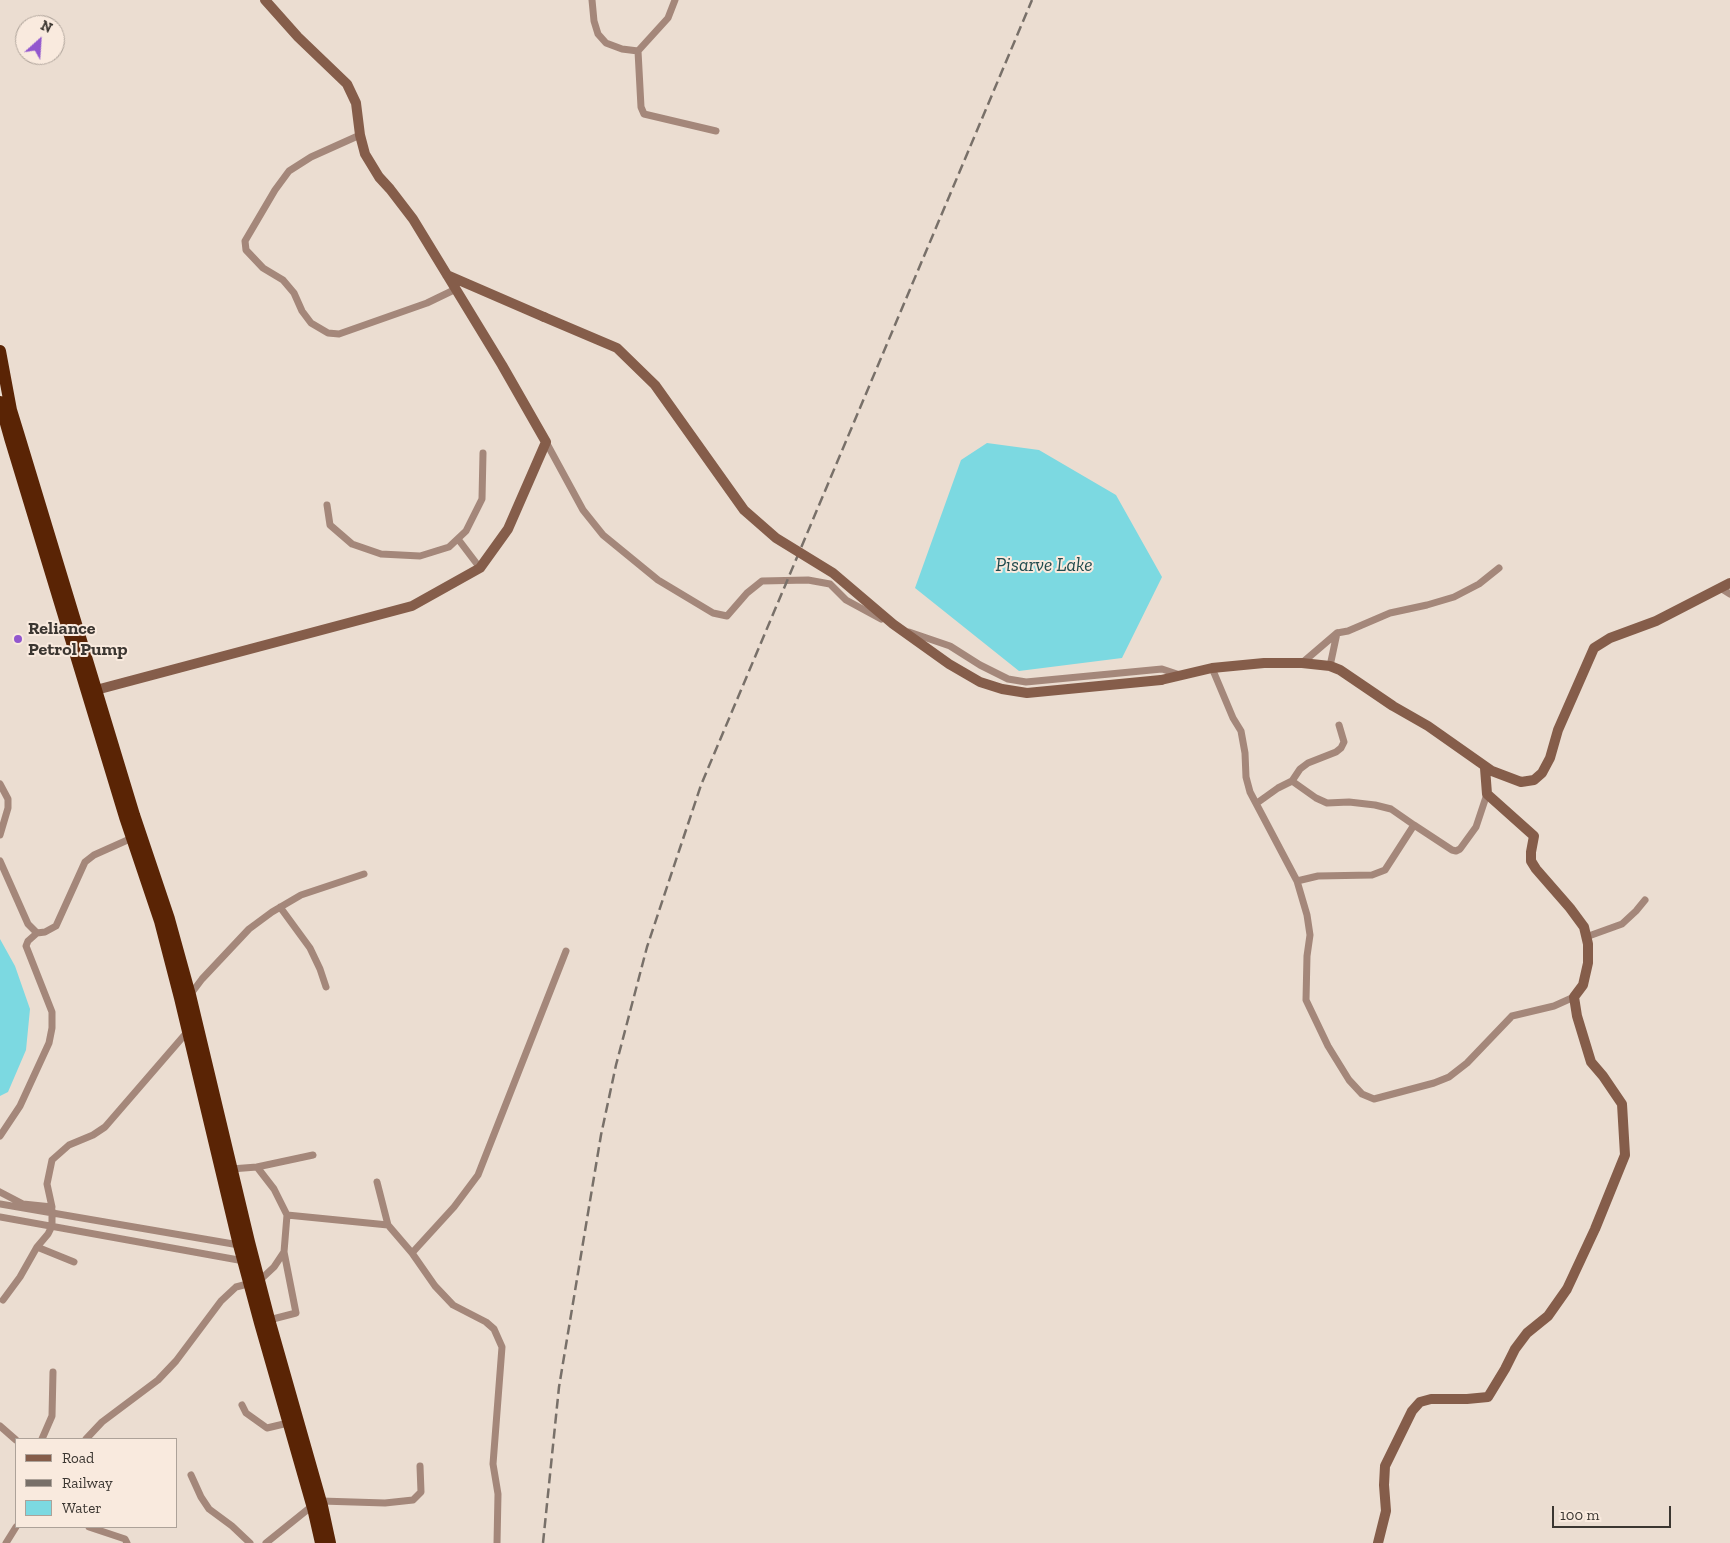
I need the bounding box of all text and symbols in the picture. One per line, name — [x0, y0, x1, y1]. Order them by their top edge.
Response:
north arrow — [15, 15, 65, 65]
text: N — [38, 17, 55, 37]
water label: Pisarve Lake — [995, 555, 1093, 577]
place label: Reliance Petrol Pump — [28, 618, 127, 660]
marker: Reliance Petrol Pump — [12, 633, 24, 645]
legend — [15, 1438, 178, 1528]
text: Road — [62, 1449, 94, 1467]
text: Railway — [62, 1474, 113, 1492]
scale bar — [1555, 1496, 1674, 1528]
text: Water — [62, 1499, 102, 1517]
text: 100 m — [1560, 1506, 1599, 1524]

